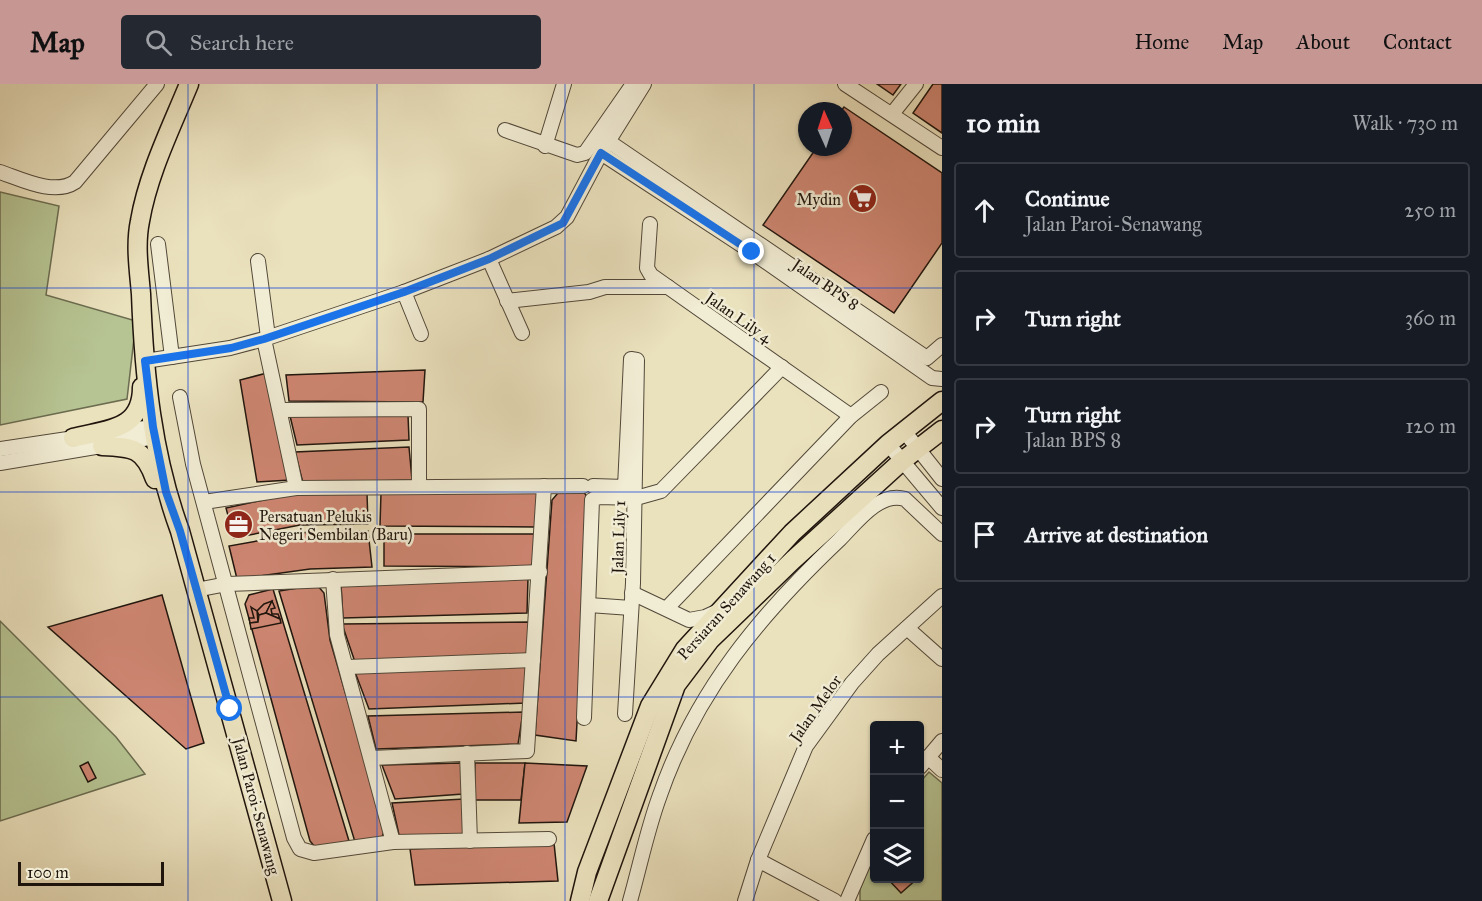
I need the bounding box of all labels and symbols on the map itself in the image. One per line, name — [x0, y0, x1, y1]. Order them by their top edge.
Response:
north arrow — [798, 102, 852, 156]
supermarket icon: Mydin — [846, 183, 878, 215]
place label: Mydin — [796, 190, 841, 209]
route end — [738, 238, 764, 264]
street label: Jalan BPS 8 — [787, 253, 863, 315]
street label: Jalan Lily 4 — [700, 287, 776, 348]
street label: Jalan Lily 1 — [608, 500, 630, 576]
place label: Persatuan Pelukis Negeri Sembilan (Baru) — [259, 507, 413, 545]
office icon: Persatuan Pelukis Negeri Sembilan (Baru) — [222, 509, 254, 541]
street label: Persiaran Senawang 1 — [673, 549, 780, 664]
street label: Jalan Melor — [784, 671, 846, 748]
route start — [216, 695, 242, 721]
street label: Jalan Paroi-Senawang — [228, 734, 284, 878]
scale bar — [18, 859, 164, 886]

